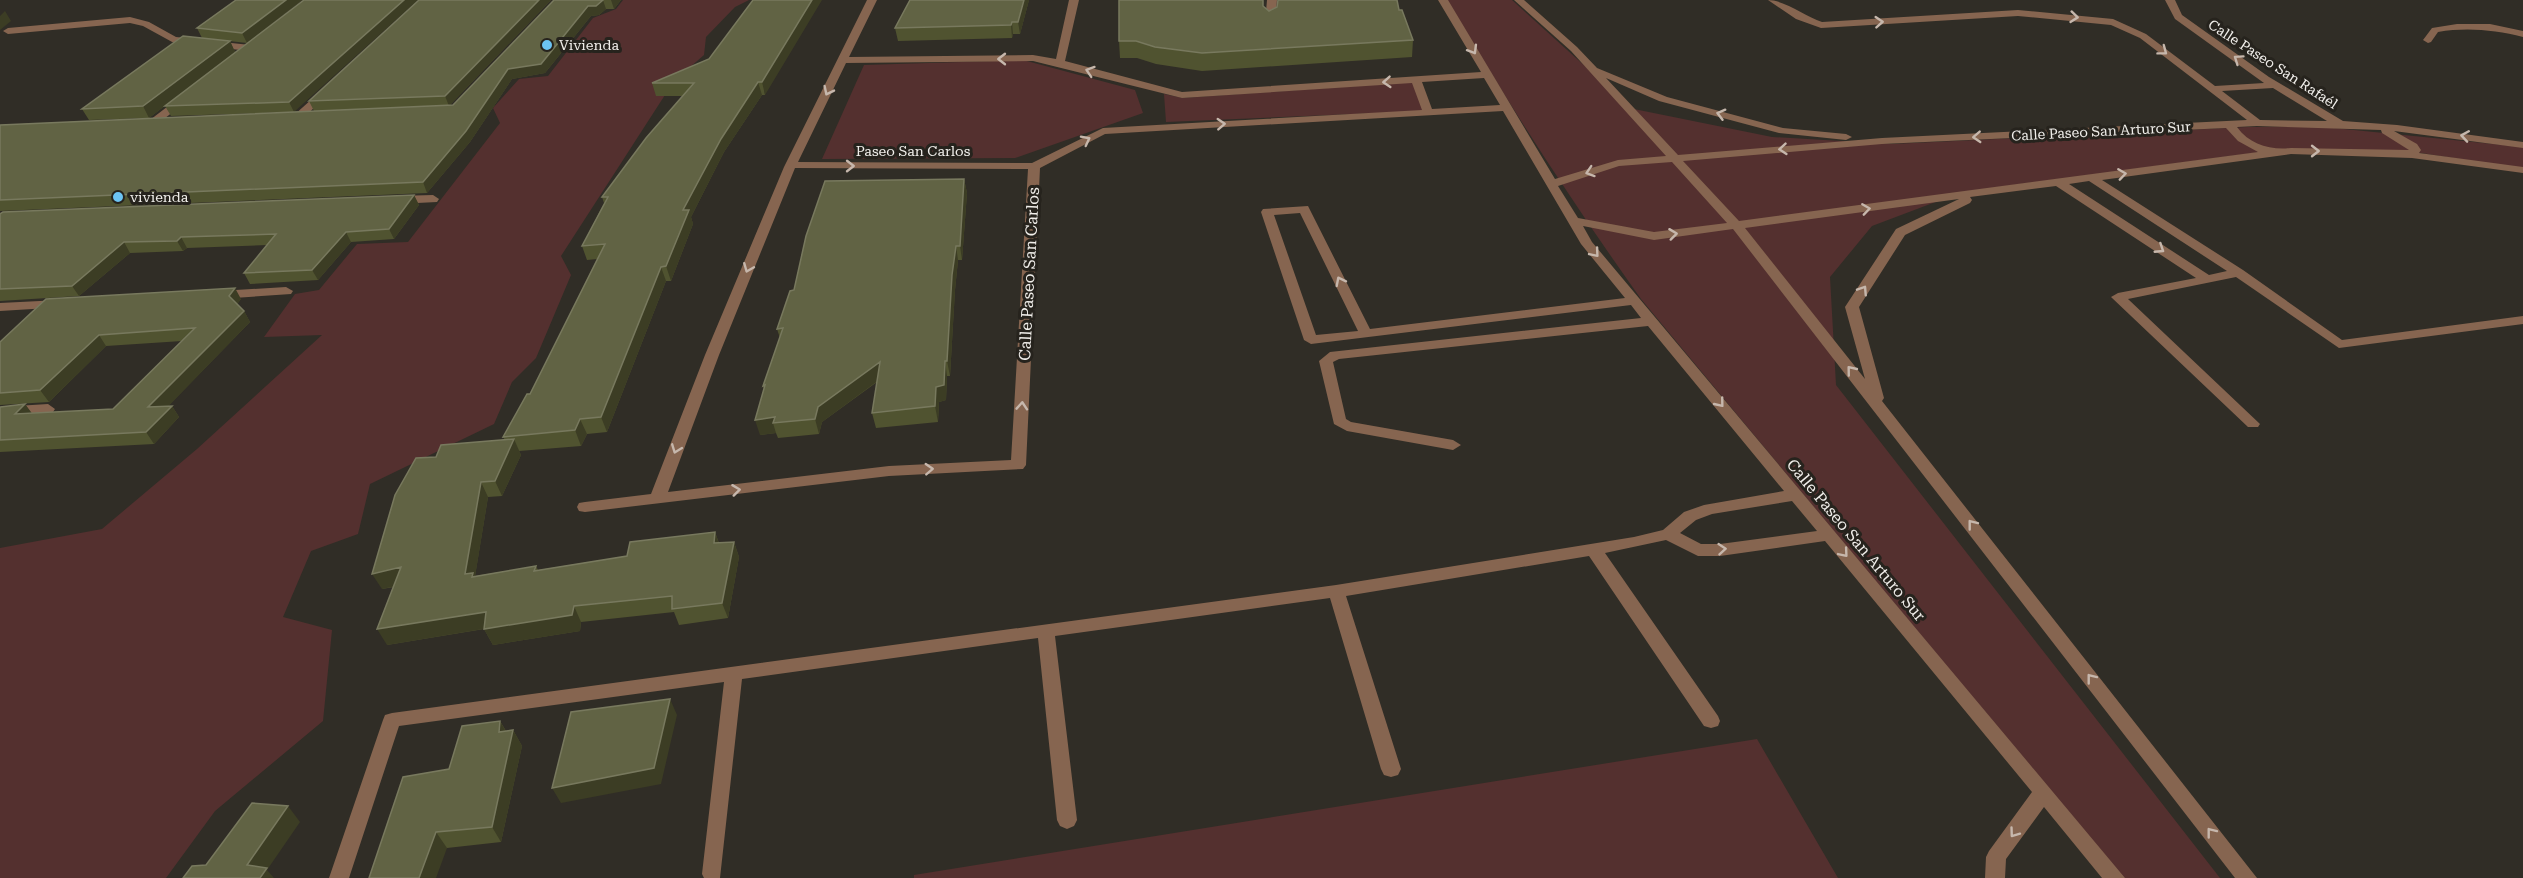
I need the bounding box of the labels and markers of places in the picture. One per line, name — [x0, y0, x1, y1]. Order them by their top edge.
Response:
place label: Vivienda — [559, 37, 620, 53]
marker: Vivienda — [540, 38, 554, 52]
place label: vivienda — [130, 189, 189, 205]
marker: vivienda — [111, 190, 125, 204]

